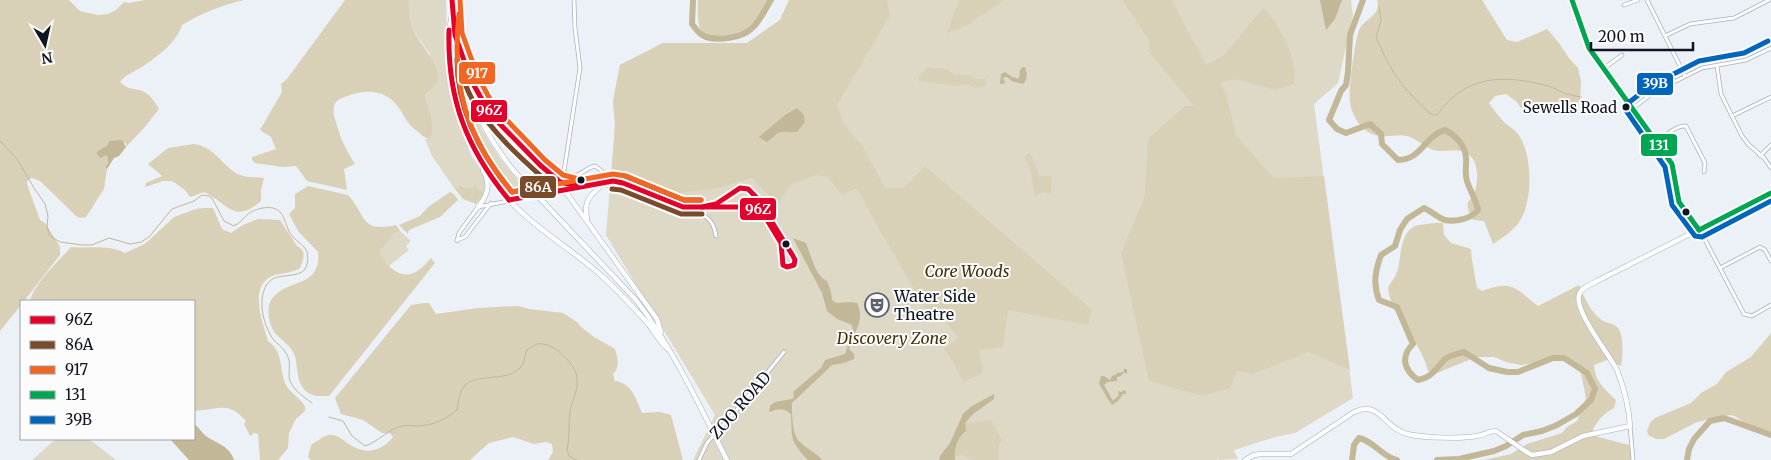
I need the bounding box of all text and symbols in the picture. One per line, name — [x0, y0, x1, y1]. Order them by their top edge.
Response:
north arrow — [20, 20, 70, 70]
scale bar — [1591, 20, 1694, 52]
text: 200 m — [1598, 27, 1645, 46]
text: N — [40, 48, 54, 68]
line badge: 917 — [458, 61, 496, 85]
text: 917 — [466, 64, 488, 82]
line badge: 39B — [1636, 72, 1674, 96]
text: 39B — [1642, 74, 1668, 92]
place label: Sewells Road — [1523, 98, 1617, 117]
line badge: 96Z — [470, 99, 508, 123]
text: 96Z — [476, 101, 502, 119]
marker: Sewells Road — [1621, 102, 1631, 112]
line badge: 131 — [1640, 133, 1678, 157]
text: 131 — [1649, 136, 1670, 154]
line badge: 86A — [519, 175, 557, 199]
unlabelled marker — [576, 175, 586, 185]
text: 86A — [524, 178, 553, 196]
line badge: 96Z — [739, 197, 777, 221]
text: 96Z — [745, 200, 771, 218]
unlabelled marker — [1681, 207, 1691, 217]
unlabelled marker — [781, 239, 791, 249]
park label: Core Woods — [924, 261, 1010, 281]
place label: Water Side Theatre — [893, 286, 976, 324]
theatre icon: Water Side Theatre — [864, 292, 890, 318]
legend — [20, 300, 195, 440]
text: 96Z — [65, 310, 93, 329]
park label: Discovery Zone — [836, 328, 947, 348]
text: 86A — [65, 335, 94, 354]
text: 917 — [65, 360, 88, 379]
street label: ZOO ROAD — [705, 367, 775, 443]
text: 131 — [65, 385, 86, 404]
text: 39B — [65, 410, 92, 429]

